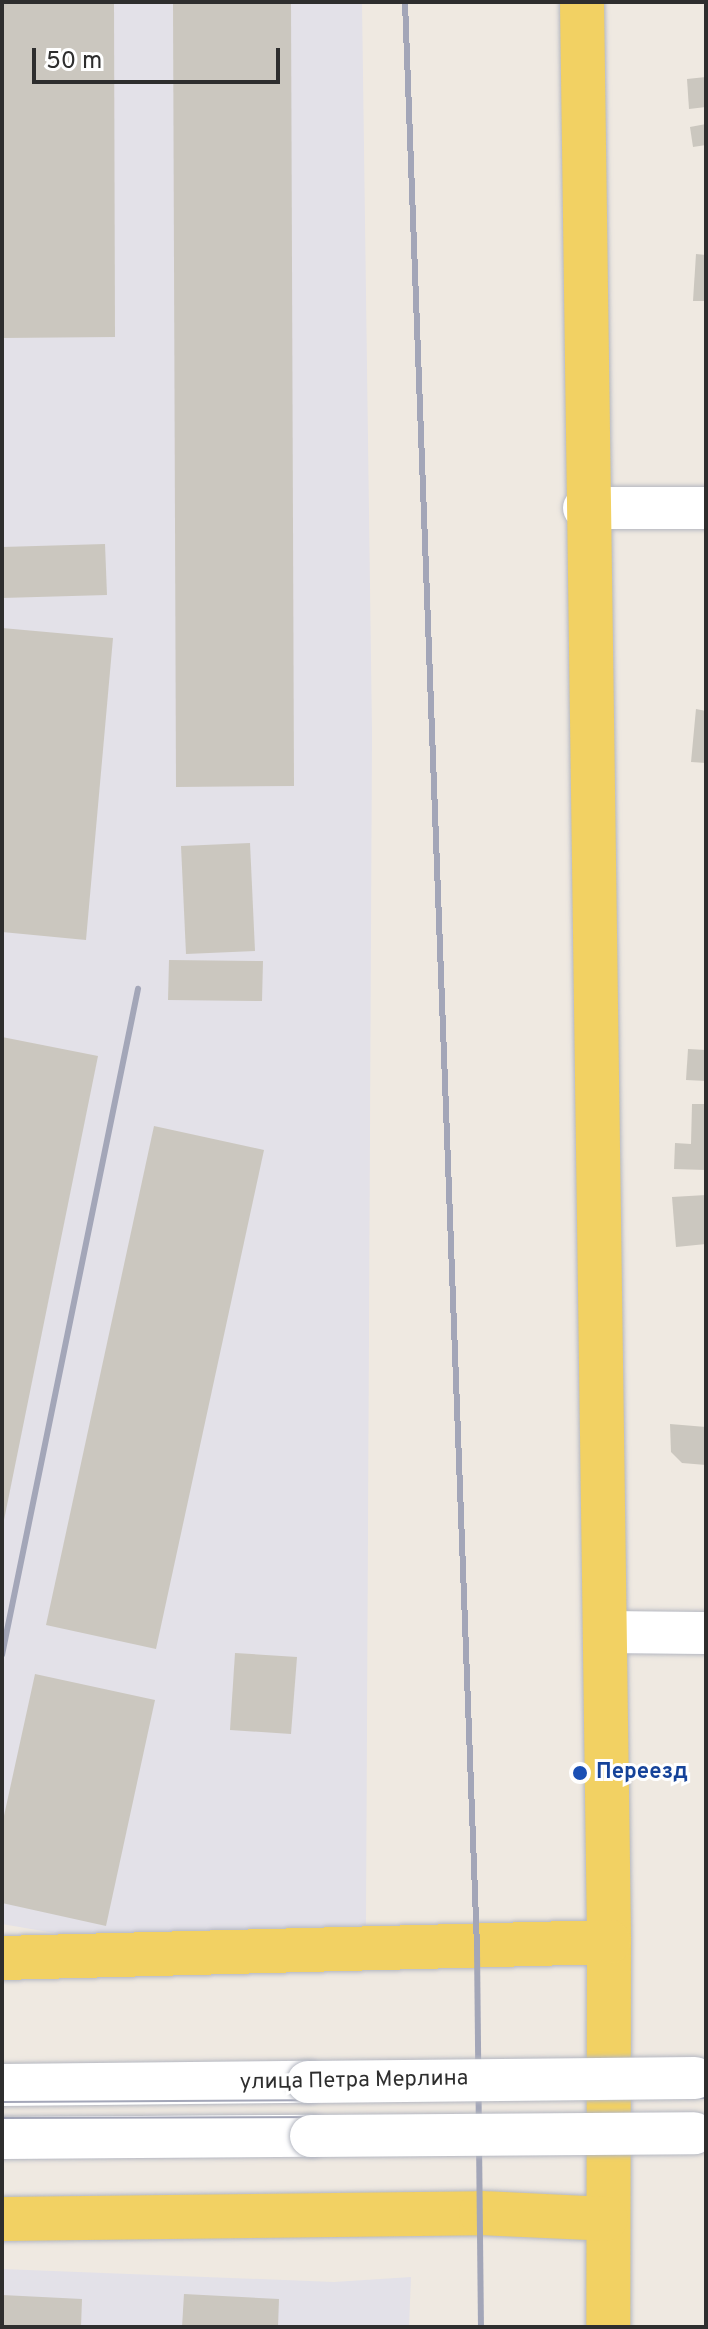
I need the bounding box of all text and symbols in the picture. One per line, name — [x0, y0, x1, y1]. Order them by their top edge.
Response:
scale bar — [36, 32, 284, 82]
text: 50 m — [46, 47, 102, 77]
place label: Переезд — [596, 1760, 688, 1786]
marker: Переезд — [571, 1764, 589, 1782]
street label: улица Петра Мерлина — [240, 2066, 468, 2096]

